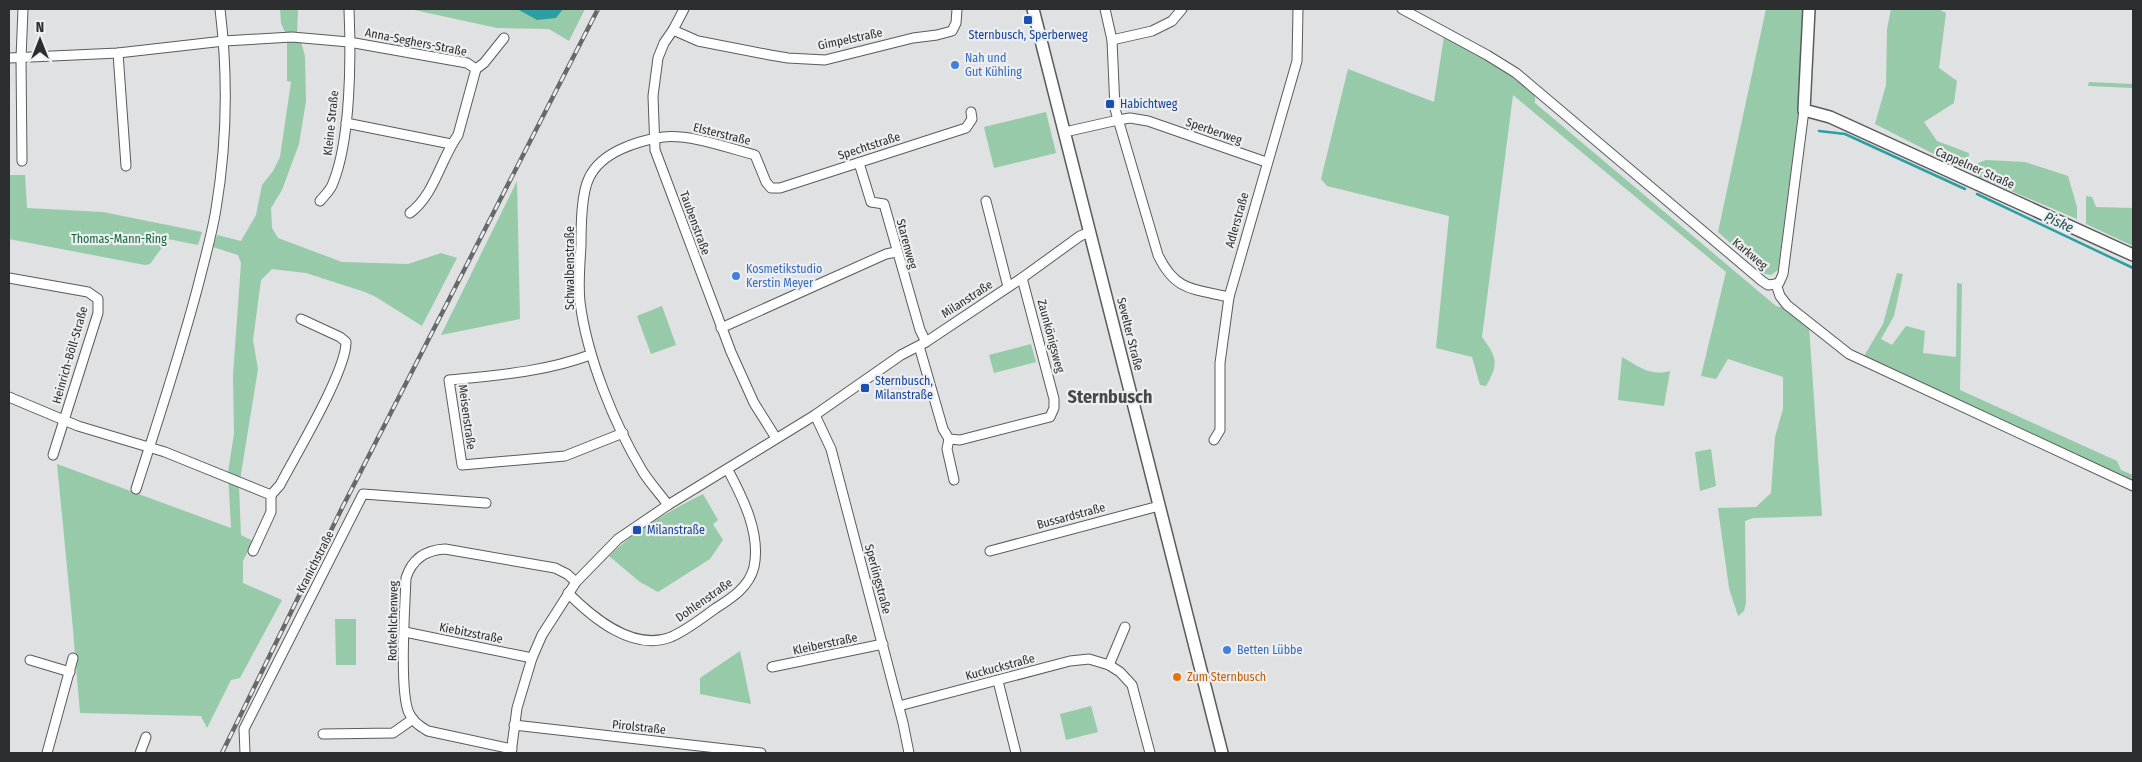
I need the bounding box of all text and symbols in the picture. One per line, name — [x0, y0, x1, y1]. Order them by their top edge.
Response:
marker: Sternbusch, Sperberweg — [1022, 14, 1034, 26]
north arrow — [15, 15, 65, 65]
text: N — [36, 19, 44, 36]
street label: Anna-Seghers-Straße — [364, 25, 468, 59]
street label: Gimpelstraße — [816, 25, 884, 53]
place label: Sternbusch, Sperberweg — [968, 28, 1088, 42]
place label: Nah und Gut Kühling — [965, 51, 1022, 79]
marker: Nah und Gut Kühling — [949, 59, 961, 71]
street label: Kleine Straße — [321, 90, 341, 156]
place label: Habichtweg — [1120, 97, 1178, 111]
marker: Habichtweg — [1104, 98, 1116, 110]
street label: Sperberweg — [1184, 115, 1244, 147]
street label: Elsterstraße — [692, 120, 752, 148]
street label: Spechtstraße — [836, 129, 902, 163]
street label: Cappelner Straße — [1933, 144, 2017, 192]
street label: Taubenstraße — [677, 189, 713, 257]
street label: Adlerstraße — [1222, 191, 1252, 249]
water label: Piske — [2042, 208, 2076, 237]
street label: Starenweg — [894, 217, 920, 271]
street label: Schwalbenstraße — [563, 226, 577, 310]
park label: Thomas-Mann-Ring — [71, 232, 167, 246]
street label: Karkweg — [1730, 235, 1771, 273]
place label: Kosmetikstudio Kerstin Meyer — [746, 262, 822, 290]
marker: Kosmetikstudio Kerstin Meyer — [730, 270, 742, 282]
street label: Milanstraße — [939, 277, 995, 321]
street label: Sevelter Straße — [1114, 296, 1146, 372]
street label: Zaunkönigsweg — [1035, 298, 1068, 374]
street label: Heinrich-Böll-Straße — [49, 305, 91, 405]
place label: Sternbusch, Milanstraße — [875, 374, 933, 402]
marker: Sternbusch, Milanstraße — [859, 382, 871, 394]
street label: Meisenstraße — [455, 383, 479, 451]
district label: Sternbusch — [1068, 386, 1152, 408]
street label: Bussardstraße — [1035, 500, 1107, 532]
place label: Milanstraße — [647, 523, 705, 537]
marker: Milanstraße — [631, 524, 643, 536]
street label: Kranichstraße — [293, 528, 337, 595]
street label: Sperlingstraße — [862, 543, 894, 615]
street label: Dohlenstraße — [673, 575, 735, 625]
street label: Rotkehlchenweg — [385, 580, 401, 661]
street label: Kiebitzstraße — [438, 620, 504, 646]
street label: Kleiberstraße — [791, 630, 859, 658]
place label: Betten Lübbe — [1237, 643, 1302, 657]
marker: Betten Lübbe — [1221, 644, 1233, 656]
street label: Kuckuckstraße — [964, 651, 1036, 683]
place label: Zum Sternbusch — [1187, 670, 1266, 684]
marker: Zum Sternbusch — [1171, 671, 1183, 683]
street label: Pirolstraße — [612, 717, 667, 737]

